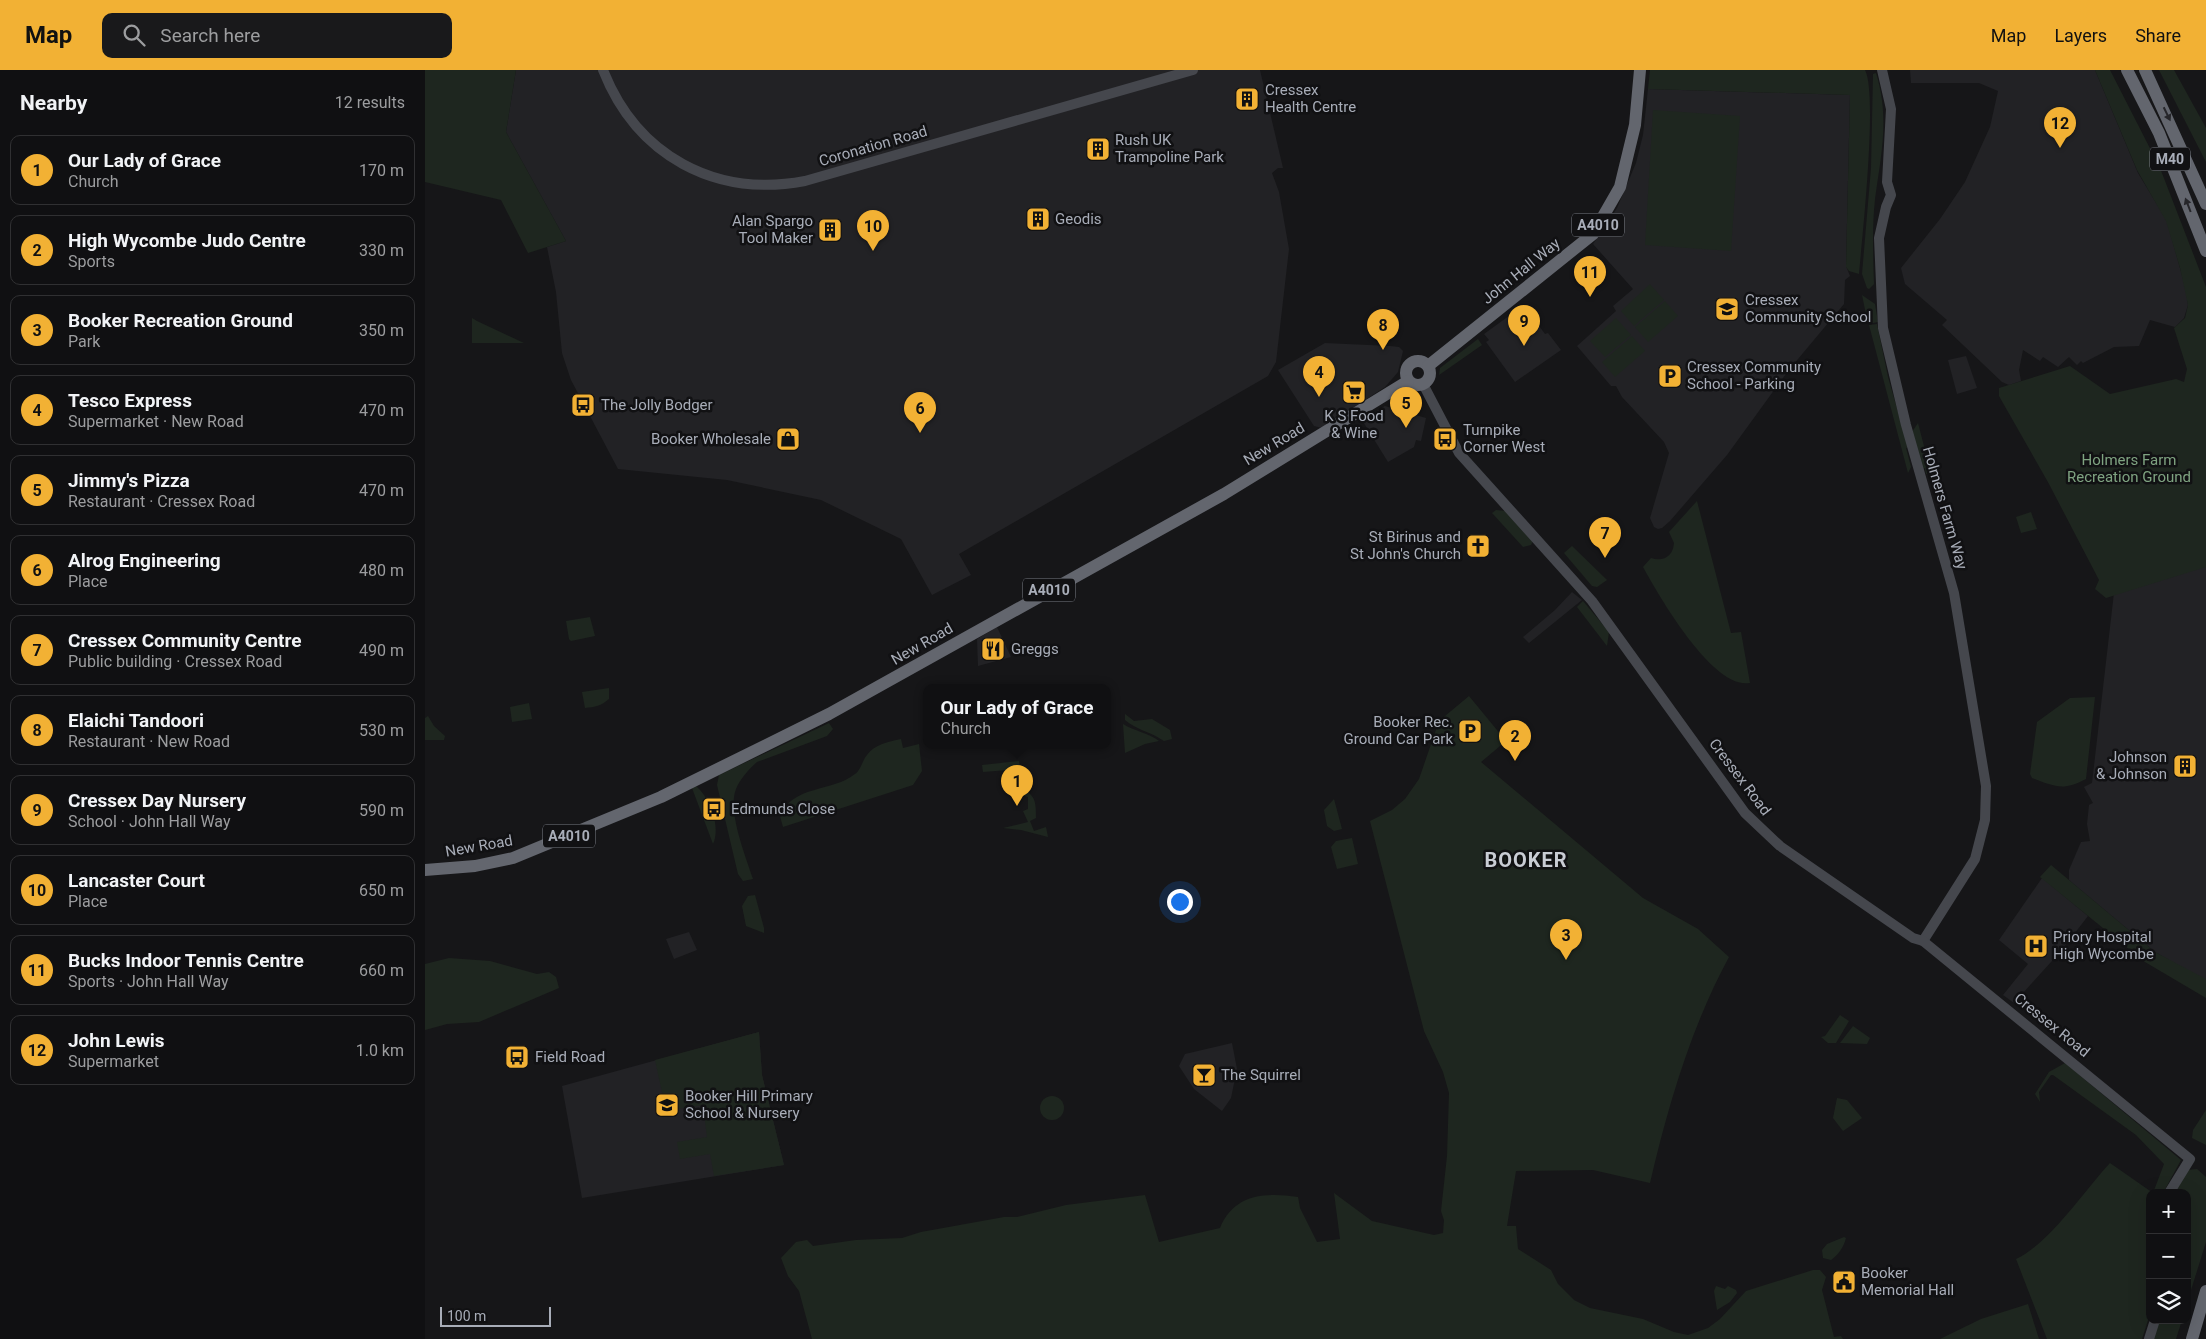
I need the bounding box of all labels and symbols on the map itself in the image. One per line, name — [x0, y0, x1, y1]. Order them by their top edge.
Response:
place label: Cressex Health Centre — [1265, 81, 1356, 116]
building icon: Cressex Health Centre — [1234, 86, 1260, 112]
pin: 12 — [2044, 107, 2076, 148]
one-way arrow — [2163, 107, 2171, 121]
street label: Coronation Road — [817, 122, 929, 170]
place label: Rush UK Trampoline Park — [1115, 131, 1224, 166]
building icon: Rush UK Trampoline Park — [1085, 136, 1111, 162]
road number: M40 — [2150, 148, 2190, 170]
one-way arrow — [2184, 198, 2192, 212]
building icon: Geodis — [1025, 206, 1051, 232]
pin: 10 — [857, 210, 889, 251]
place label: Geodis — [1055, 210, 1102, 228]
place label: Alan Spargo Tool Maker — [732, 212, 813, 247]
road number: A4010 — [1572, 214, 1624, 236]
building icon: Alan Spargo Tool Maker — [817, 217, 843, 243]
street label: John Hall Way — [1478, 234, 1564, 308]
pin: 11 — [1574, 256, 1606, 297]
place label: Cressex Community School — [1745, 291, 1871, 326]
school or university icon: Cressex Community School — [1714, 296, 1740, 322]
pin: 9 — [1508, 305, 1540, 346]
pin: 8 — [1367, 309, 1399, 350]
pin: 4 — [1303, 356, 1335, 397]
place label: Cressex Community School - Parking — [1687, 358, 1821, 393]
parking icon: Cressex Community School - Parking — [1657, 363, 1683, 389]
supermarket icon: K S Food & Wine — [1341, 379, 1367, 405]
pin: 5 — [1390, 387, 1422, 428]
bus stop icon: The Jolly Bodger — [570, 392, 596, 418]
pin: 6 — [904, 392, 936, 433]
place label: The Jolly Bodger — [601, 396, 713, 414]
place label: K S Food & Wine — [1324, 407, 1384, 442]
street label: New Road — [1240, 419, 1308, 469]
place label: Turnpike Corner West — [1463, 421, 1545, 456]
shop icon: Booker Wholesale — [775, 426, 801, 452]
bus stop icon: Turnpike Corner West — [1432, 426, 1458, 452]
place label: Booker Wholesale — [651, 430, 771, 448]
street label: Holmers Farm Way — [1919, 445, 1971, 571]
park label: Holmers Farm Recreation Ground — [2067, 451, 2191, 486]
pin: 7 — [1589, 517, 1621, 558]
place label: St Birinus and St John's Church — [1350, 528, 1461, 563]
church icon: St Birinus and St John's Church — [1465, 533, 1491, 559]
road number: A4010 — [1023, 578, 1075, 602]
street label: New Road — [888, 619, 956, 669]
restaurant icon: Greggs — [980, 636, 1006, 662]
place label: Greggs — [1011, 640, 1059, 658]
place label: Booker Rec. Ground Car Park — [1344, 713, 1453, 748]
parking icon: Booker Rec. Ground Car Park — [1457, 718, 1483, 744]
pin: 2 — [1499, 720, 1531, 761]
street label: Cressex Road — [1705, 735, 1775, 819]
place label: Johnson & Johnson — [2096, 748, 2167, 783]
building icon: Johnson & Johnson — [2172, 753, 2198, 779]
pin: 1 — [1001, 765, 1033, 806]
bus stop icon: Edmunds Close — [701, 796, 727, 822]
place label: Edmunds Close — [731, 800, 835, 818]
road number: A4010 — [543, 824, 595, 848]
street label: New Road — [444, 831, 514, 861]
district label: BOOKER — [1484, 848, 1568, 872]
your location — [1167, 889, 1193, 915]
pin: 3 — [1550, 919, 1582, 960]
place label: Priory Hospital High Wycombe — [2053, 928, 2154, 963]
hospital icon: Priory Hospital High Wycombe — [2023, 933, 2049, 959]
street label: Cressex Road — [2011, 989, 2093, 1061]
bus stop icon: Field Road — [504, 1044, 530, 1070]
place label: Field Road — [535, 1048, 605, 1066]
bar icon: The Squirrel — [1191, 1062, 1217, 1088]
place label: The Squirrel — [1221, 1066, 1301, 1084]
place label: Booker Hill Primary School & Nursery — [685, 1087, 813, 1122]
school or university icon: Booker Hill Primary School & Nursery — [654, 1092, 680, 1118]
place label: Booker Memorial Hall — [1861, 1264, 1954, 1299]
public building icon: Booker Memorial Hall — [1831, 1269, 1857, 1295]
scale bar — [440, 1304, 551, 1327]

